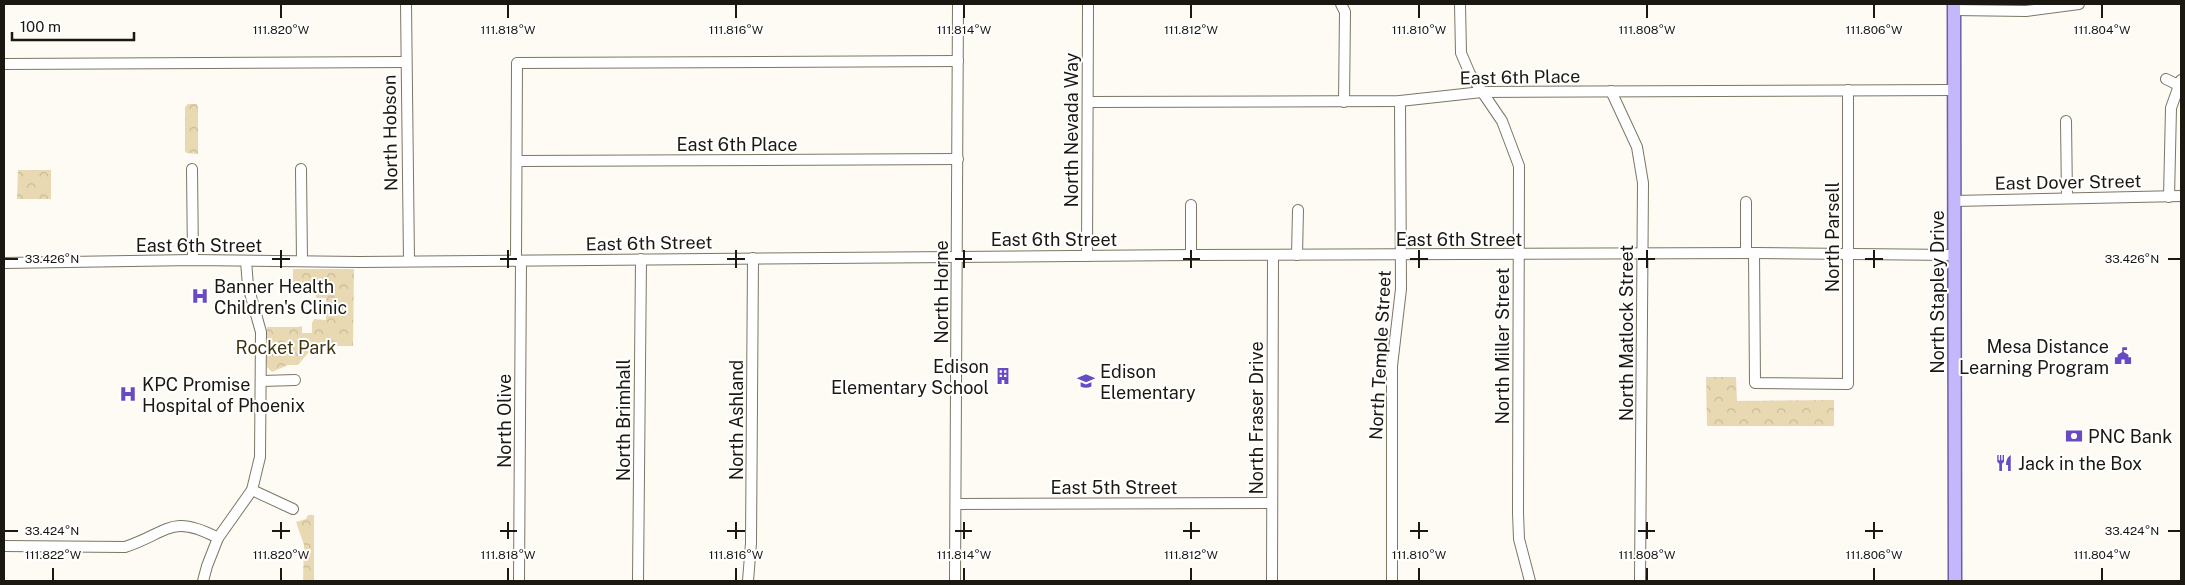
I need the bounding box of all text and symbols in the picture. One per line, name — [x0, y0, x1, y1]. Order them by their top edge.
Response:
scale bar — [12, 10, 135, 42]
text: 100 m — [20, 18, 61, 35]
text: 111.820°W — [253, 23, 310, 37]
text: 111.818°W — [481, 23, 536, 37]
text: 111.816°W — [709, 23, 764, 37]
text: 111.814°W — [937, 23, 992, 37]
text: 111.812°W — [1164, 23, 1219, 37]
text: 111.810°W — [1392, 23, 1447, 37]
text: 111.808°W — [1618, 23, 1676, 37]
text: 111.806°W — [1846, 23, 1903, 37]
text: 111.804°W — [2074, 23, 2131, 37]
street label: North Nevada Way — [1061, 52, 1082, 207]
street label: East 6th Place — [1459, 65, 1581, 89]
street label: North Hobson — [378, 75, 402, 191]
street label: East 6th Place — [677, 134, 797, 155]
street label: East Dover Street — [1994, 170, 2142, 194]
street label: North Parsell — [1822, 182, 1843, 292]
street label: North Stapley Drive — [1927, 210, 1948, 374]
street label: East 6th Street — [991, 229, 1117, 250]
street label: East 6th Street — [1396, 229, 1522, 250]
street label: East 6th Street — [585, 231, 713, 255]
street label: East 6th Street — [136, 235, 262, 256]
street label: North Horne — [931, 240, 952, 344]
street label: North Matlock Street — [1616, 245, 1637, 421]
text: 33.426°N — [25, 252, 79, 266]
text: 33.426°N — [2105, 252, 2159, 266]
street label: North Miller Street — [1492, 267, 1513, 425]
street label: North Temple Street — [1365, 270, 1395, 440]
place label: Banner Health Children's Clinic — [214, 276, 347, 318]
hospital icon: Banner Health Children's Clinic — [190, 286, 210, 306]
place label: Mesa Distance Learning Program — [1959, 336, 2109, 378]
park label: Rocket Park — [236, 337, 336, 358]
street label: North Fraser Drive — [1246, 341, 1267, 495]
public building icon: Mesa Distance Learning Program — [2113, 346, 2133, 366]
place label: Edison Elementary School — [831, 356, 989, 398]
street label: North Brimhall — [613, 359, 634, 481]
street label: North Ashland — [726, 360, 747, 480]
place label: Edison Elementary — [1100, 361, 1196, 403]
building icon: Edison Elementary School — [993, 366, 1013, 386]
school or university icon: Edison Elementary — [1076, 371, 1096, 391]
place label: KPC Promise Hospital of Phoenix — [142, 374, 305, 416]
street label: North Olive — [494, 374, 515, 468]
hospital icon: KPC Promise Hospital of Phoenix — [118, 384, 138, 404]
bank icon: PNC Bank — [2064, 426, 2084, 446]
place label: PNC Bank — [2088, 426, 2172, 447]
restaurant icon: Jack in the Box — [1994, 453, 2014, 473]
place label: Jack in the Box — [2018, 453, 2142, 474]
street label: East 5th Street — [1050, 477, 1178, 498]
text: 33.424°N — [25, 524, 79, 538]
text: 33.424°N — [2105, 524, 2159, 538]
text: 111.822°W — [25, 548, 82, 562]
text: 111.820°W — [253, 548, 310, 562]
text: 111.818°W — [481, 548, 536, 562]
text: 111.816°W — [709, 548, 764, 562]
text: 111.814°W — [937, 548, 992, 562]
text: 111.812°W — [1164, 548, 1219, 562]
text: 111.810°W — [1392, 548, 1447, 562]
text: 111.808°W — [1618, 548, 1676, 562]
text: 111.806°W — [1846, 548, 1903, 562]
text: 111.804°W — [2074, 548, 2131, 562]

